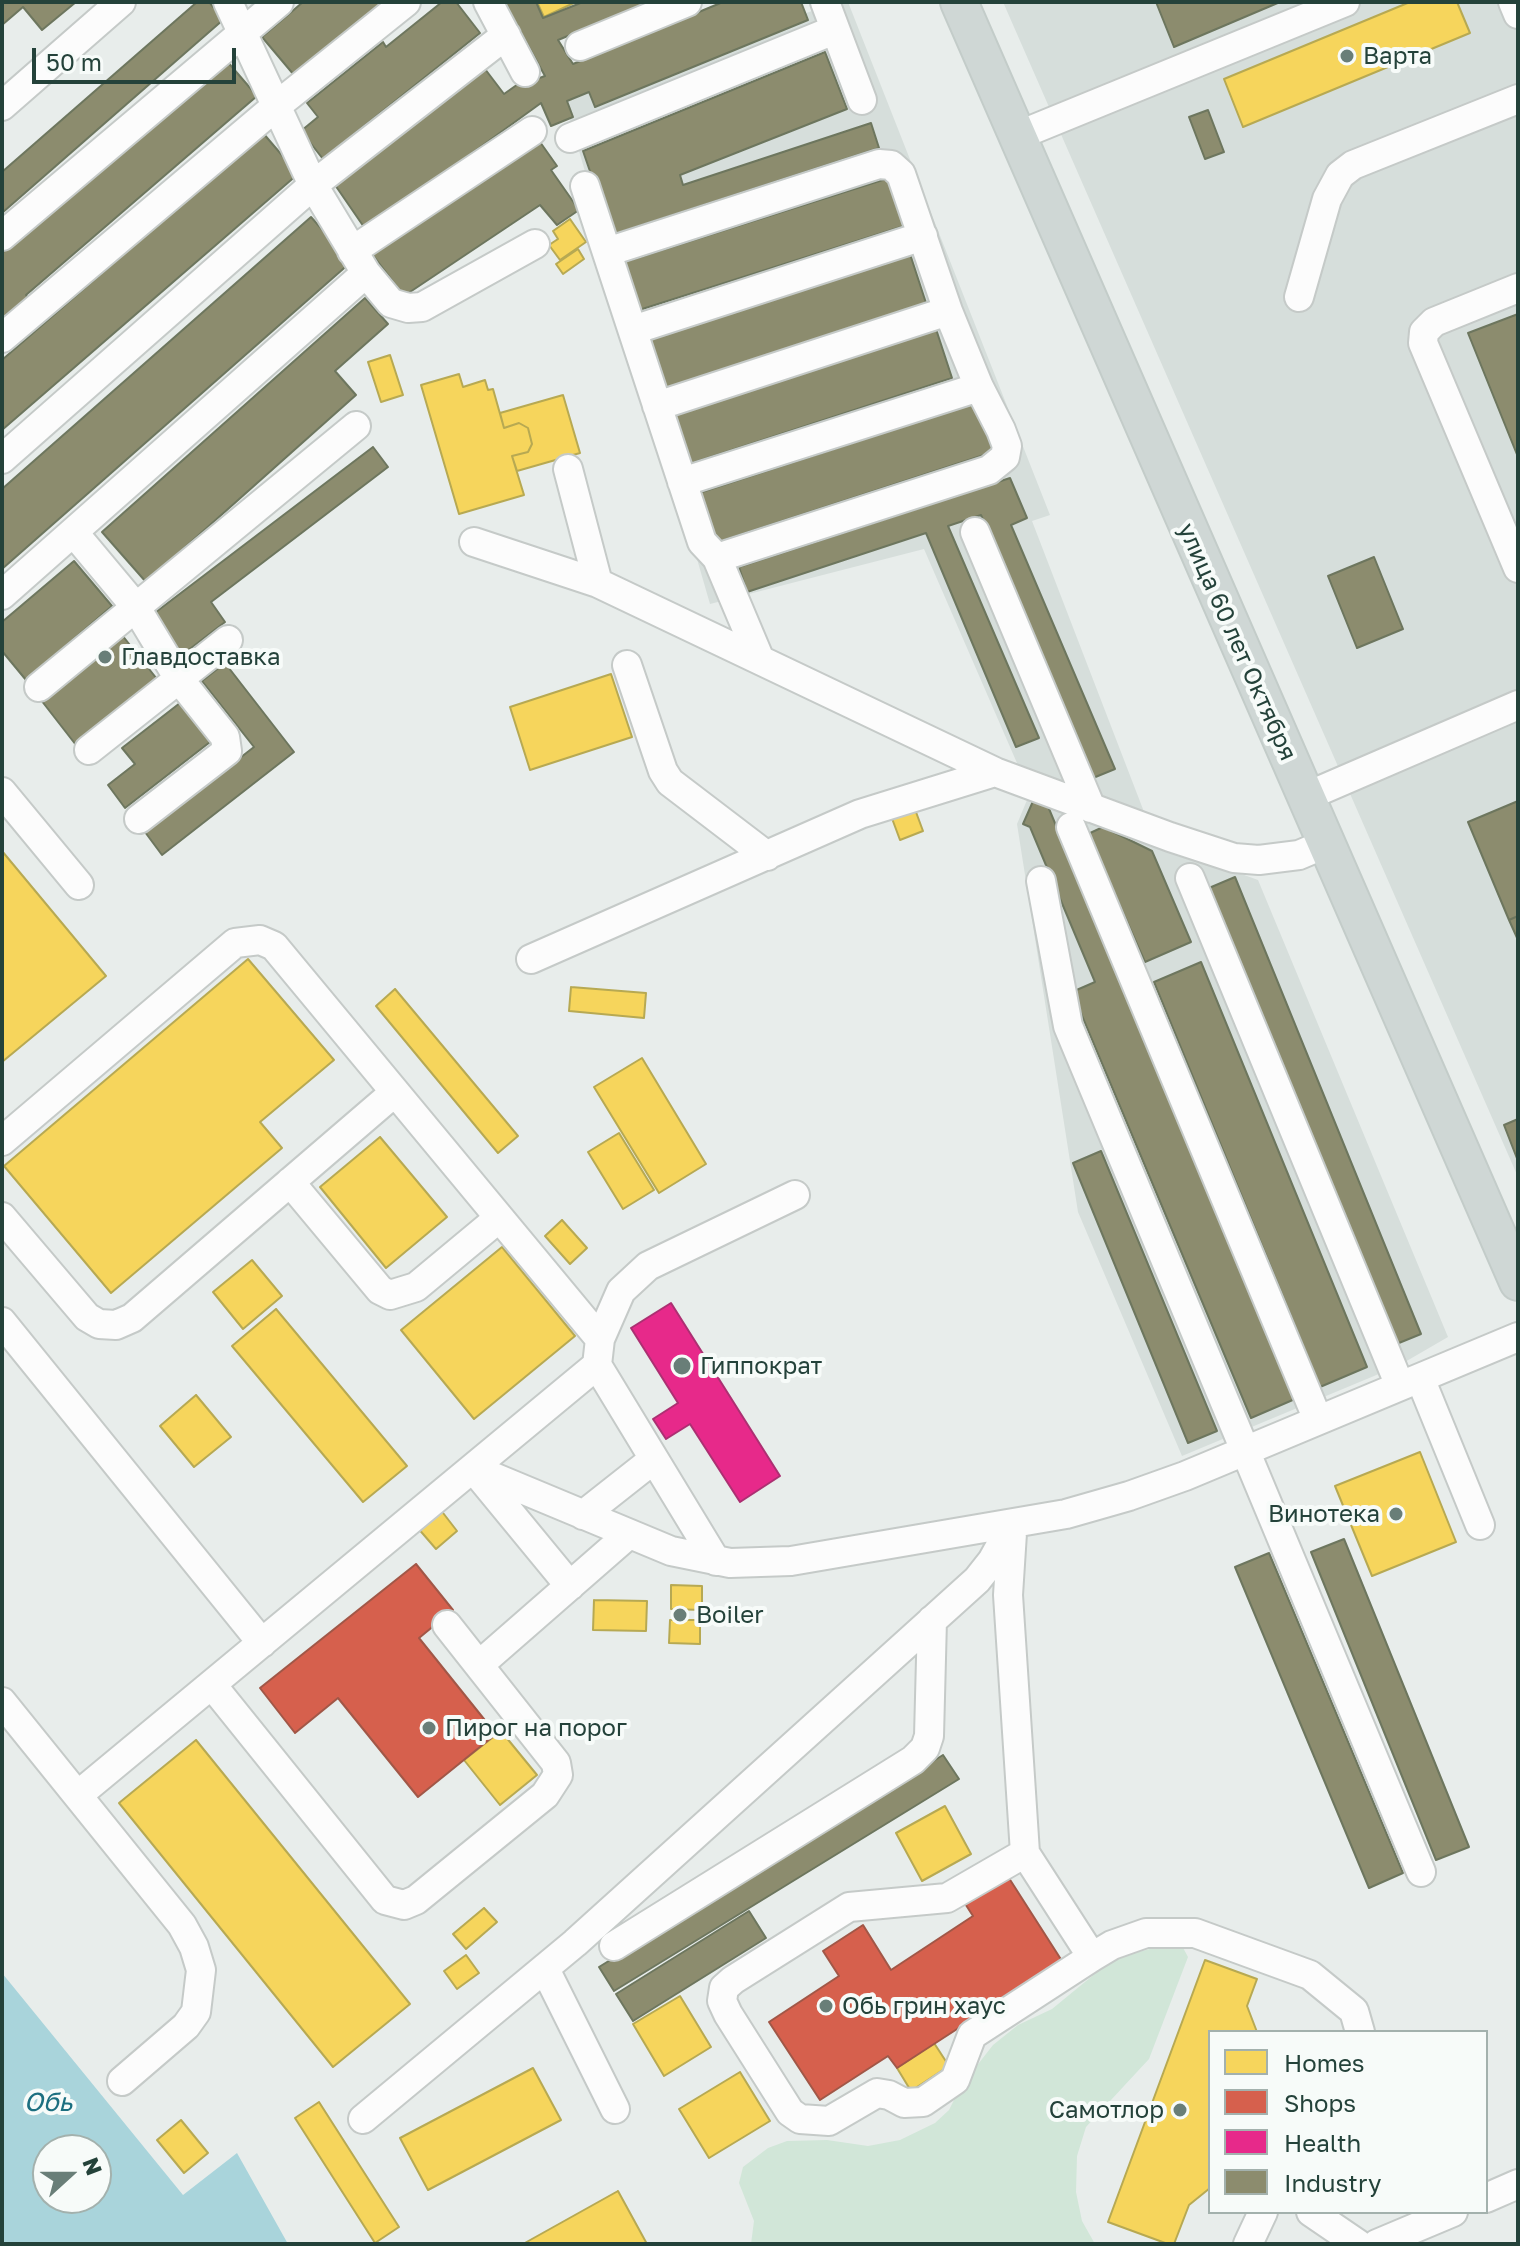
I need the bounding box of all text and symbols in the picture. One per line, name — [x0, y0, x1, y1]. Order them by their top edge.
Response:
scale bar — [36, 32, 240, 82]
place label: Варта — [1363, 42, 1432, 70]
text: 50 m — [46, 47, 102, 76]
marker: Варта — [1338, 47, 1356, 65]
street label: улица 60 лет Октября — [1172, 519, 1302, 765]
place label: Главдоставка — [121, 643, 280, 671]
marker: Главдоставка — [96, 648, 114, 666]
place label: Гиппократ — [700, 1352, 822, 1380]
marker: Гиппократ — [671, 1355, 693, 1377]
place label: Винотека — [1268, 1500, 1380, 1528]
marker: Винотека — [1387, 1505, 1405, 1523]
place label: Boiler — [696, 1601, 764, 1629]
marker: Boiler — [671, 1606, 689, 1624]
place label: Пирог на порог — [445, 1714, 627, 1742]
marker: Пирог на порог — [420, 1719, 438, 1737]
place label: Обь грин хаус — [842, 1992, 1006, 2020]
marker: Обь грин хаус — [817, 1997, 835, 2015]
legend — [1208, 2030, 1488, 2214]
text: Homes — [1284, 2048, 1365, 2077]
water label: Обь — [24, 2087, 72, 2119]
text: Shops — [1284, 2088, 1356, 2117]
place label: Самотлор — [1049, 2096, 1164, 2124]
marker: Самотлор — [1171, 2101, 1189, 2119]
text: Health — [1284, 2128, 1361, 2157]
north arrow — [32, 2134, 112, 2214]
text: N — [77, 2153, 109, 2179]
text: Industry — [1284, 2168, 1381, 2197]

